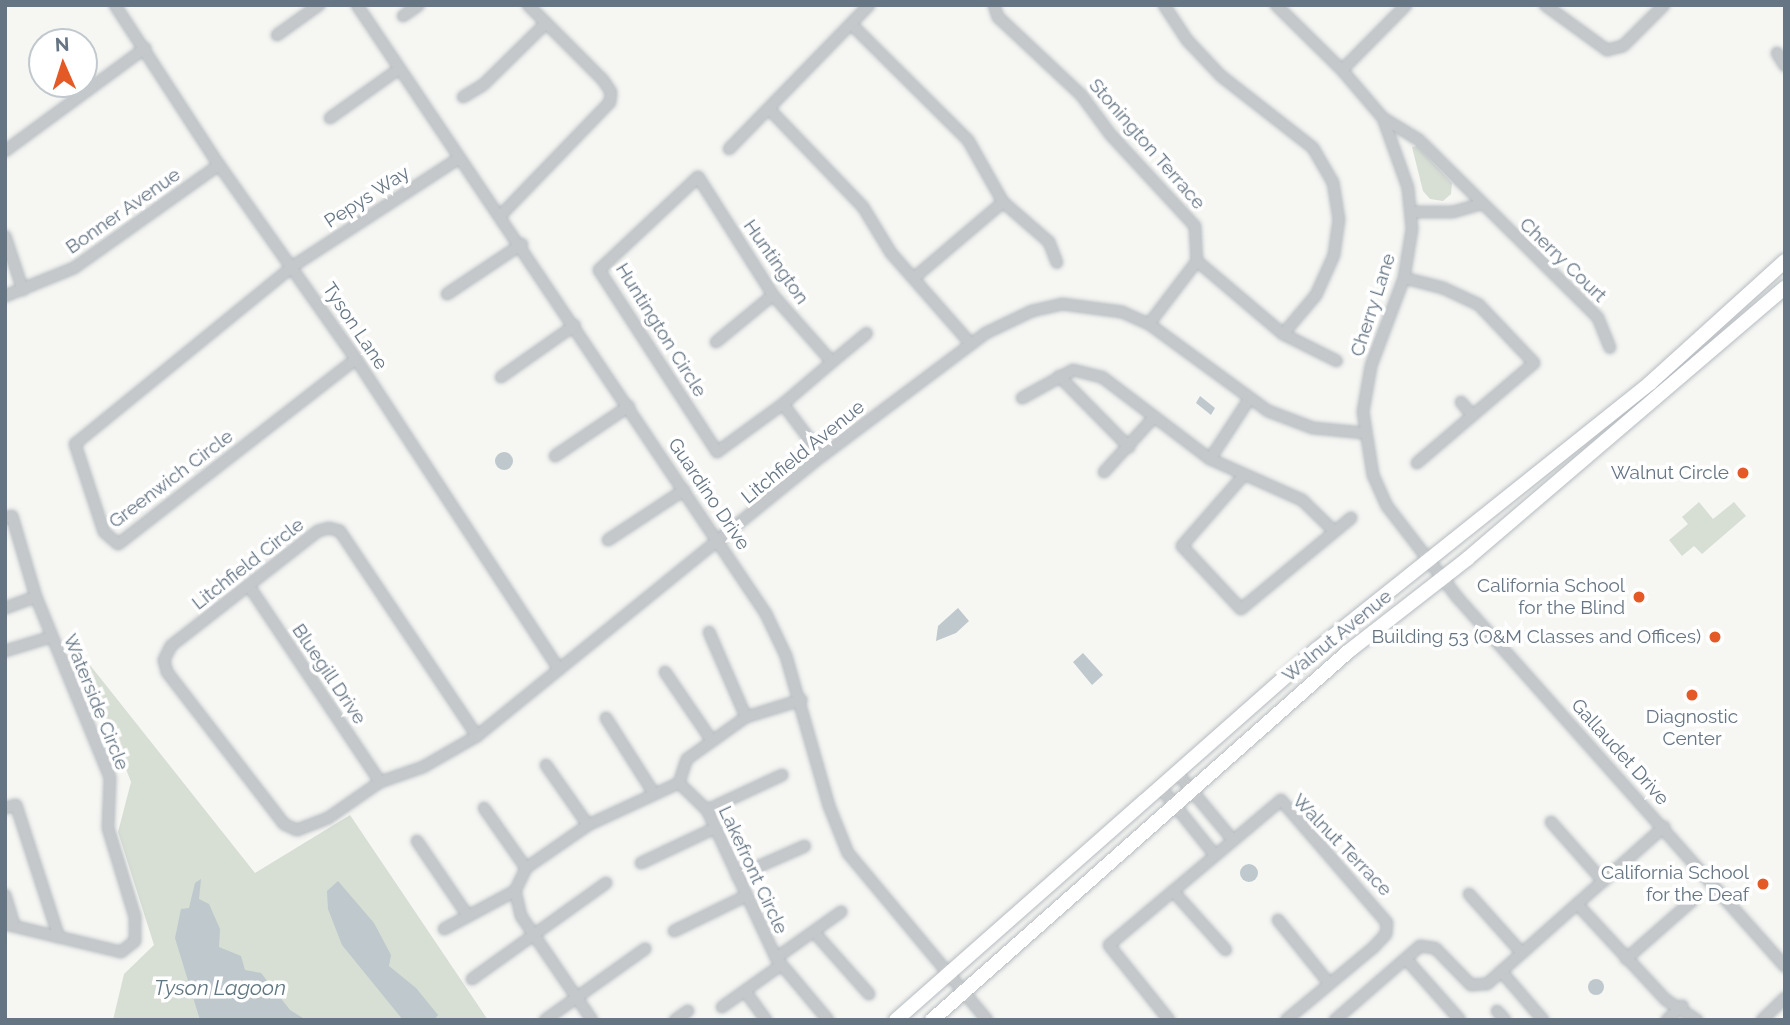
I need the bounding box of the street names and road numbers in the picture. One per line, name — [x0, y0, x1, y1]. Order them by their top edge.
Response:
street label: Stonington Terrace — [1084, 74, 1210, 214]
street label: Pepys Way — [320, 161, 414, 233]
street label: Bonner Avenue — [61, 163, 185, 259]
street label: Cherry Court — [1515, 213, 1611, 307]
street label: Huntington — [739, 215, 813, 309]
street label: Cherry Lane — [1346, 250, 1400, 360]
street label: Huntington Circle — [611, 259, 711, 401]
street label: Tyson Lane — [318, 278, 392, 374]
street label: Litchfield Avenue — [737, 395, 869, 509]
street label: Greenwich Circle — [104, 425, 238, 533]
street label: Guardino Drive — [663, 434, 755, 554]
street label: Litchfield Circle — [188, 513, 308, 615]
street label: Walnut Avenue — [1278, 585, 1396, 687]
street label: Bluegill Drive — [287, 619, 371, 729]
street label: Waterside Circle — [58, 631, 134, 773]
street label: Gallaudet Drive — [1566, 694, 1674, 810]
street label: Walnut Terrace — [1287, 789, 1397, 901]
street label: Lakefront Circle — [713, 802, 793, 938]

